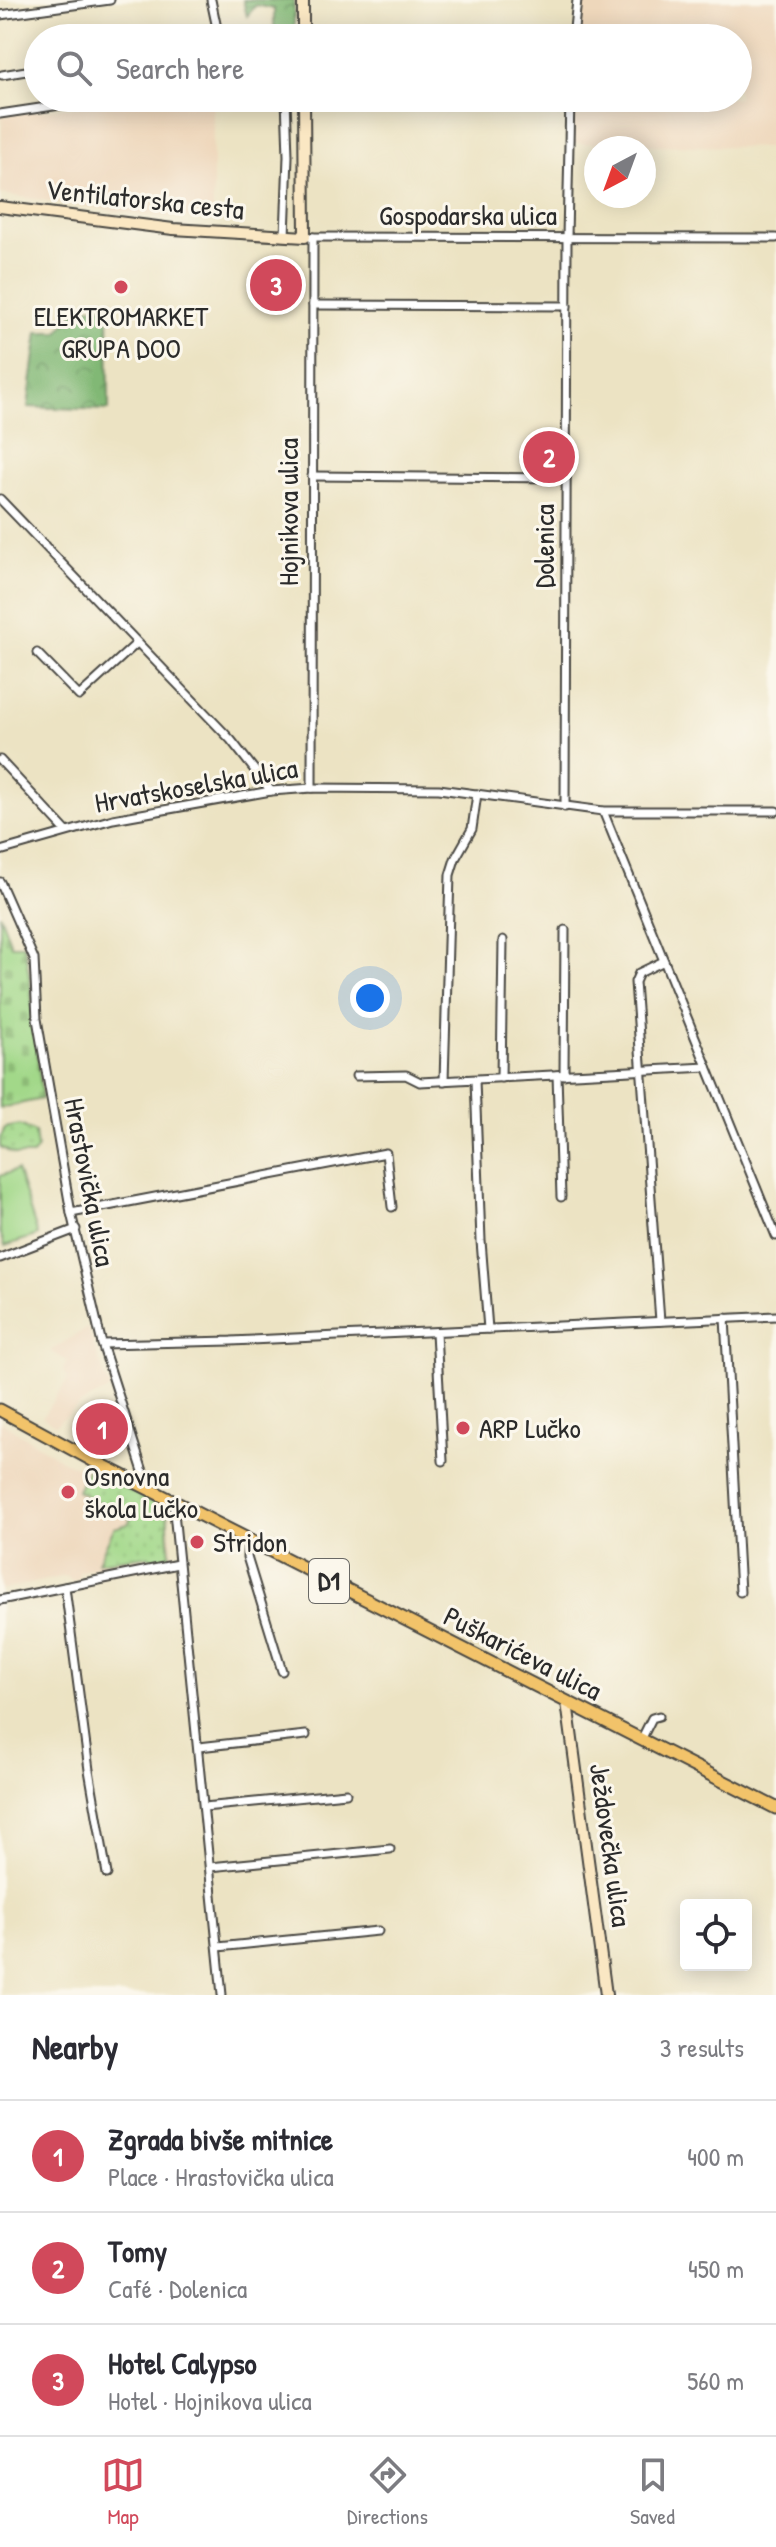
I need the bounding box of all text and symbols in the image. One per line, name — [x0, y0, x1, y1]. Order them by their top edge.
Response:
search box — [24, 24, 752, 112]
icon: search — [52, 46, 96, 90]
text: Search here — [116, 48, 244, 88]
north arrow — [584, 136, 656, 208]
street label: Ventilatorska cesta — [44, 170, 246, 228]
street label: Gospodarska ulica — [379, 196, 557, 234]
pin: 3 — [250, 255, 302, 315]
marker: ELEKTROMARKET GRUPA DOO — [112, 278, 130, 296]
place label: ELEKTROMARKET GRUPA DOO — [34, 297, 209, 367]
pin: 2 — [523, 427, 575, 487]
street label: Hojnikova ulica — [269, 438, 307, 586]
street label: Dolenica — [525, 504, 563, 588]
street label: Hrvatskoselska ulica — [92, 748, 300, 822]
your location — [350, 978, 390, 1018]
street label: Hrastovička ulica — [55, 1095, 125, 1269]
pin: 1 — [76, 1399, 128, 1459]
place label: ARP Lučko — [479, 1409, 581, 1447]
marker: ARP Lučko — [454, 1419, 472, 1437]
place label: Osnovna škola Lučko — [84, 1457, 198, 1527]
marker: Osnovna škola Lučko — [59, 1483, 77, 1501]
place label: Stridon — [213, 1523, 287, 1561]
marker: Stridon — [188, 1533, 206, 1551]
road number: D1 — [309, 1559, 349, 1603]
street label: Puškarićeva ulica — [438, 1597, 608, 1709]
street label: Ježdovečka ulica — [581, 1761, 641, 1929]
map controls — [680, 1899, 752, 1971]
button: locate — [680, 1899, 752, 1971]
text: Nearby — [32, 2024, 118, 2070]
text: 3 results — [660, 2030, 744, 2065]
text: Zgrada bivše mitnice — [108, 2119, 333, 2159]
text: 1 — [53, 2139, 63, 2174]
text: 400 m — [687, 2139, 744, 2174]
text: Place · Hrastovička ulica — [108, 2159, 334, 2194]
text: Tomy — [108, 2231, 167, 2271]
text: 2 — [52, 2251, 64, 2286]
text: 450 m — [688, 2251, 744, 2286]
text: Café · Dolenica — [108, 2271, 247, 2306]
text: Hotel Calypso — [108, 2343, 257, 2383]
text: 3 — [52, 2363, 64, 2398]
text: 560 m — [687, 2363, 744, 2398]
text: Hotel · Hojnikova ulica — [108, 2383, 312, 2418]
tab: Map — [101, 2453, 145, 2531]
tab: Directions — [347, 2453, 428, 2531]
tab: Saved — [630, 2453, 675, 2531]

